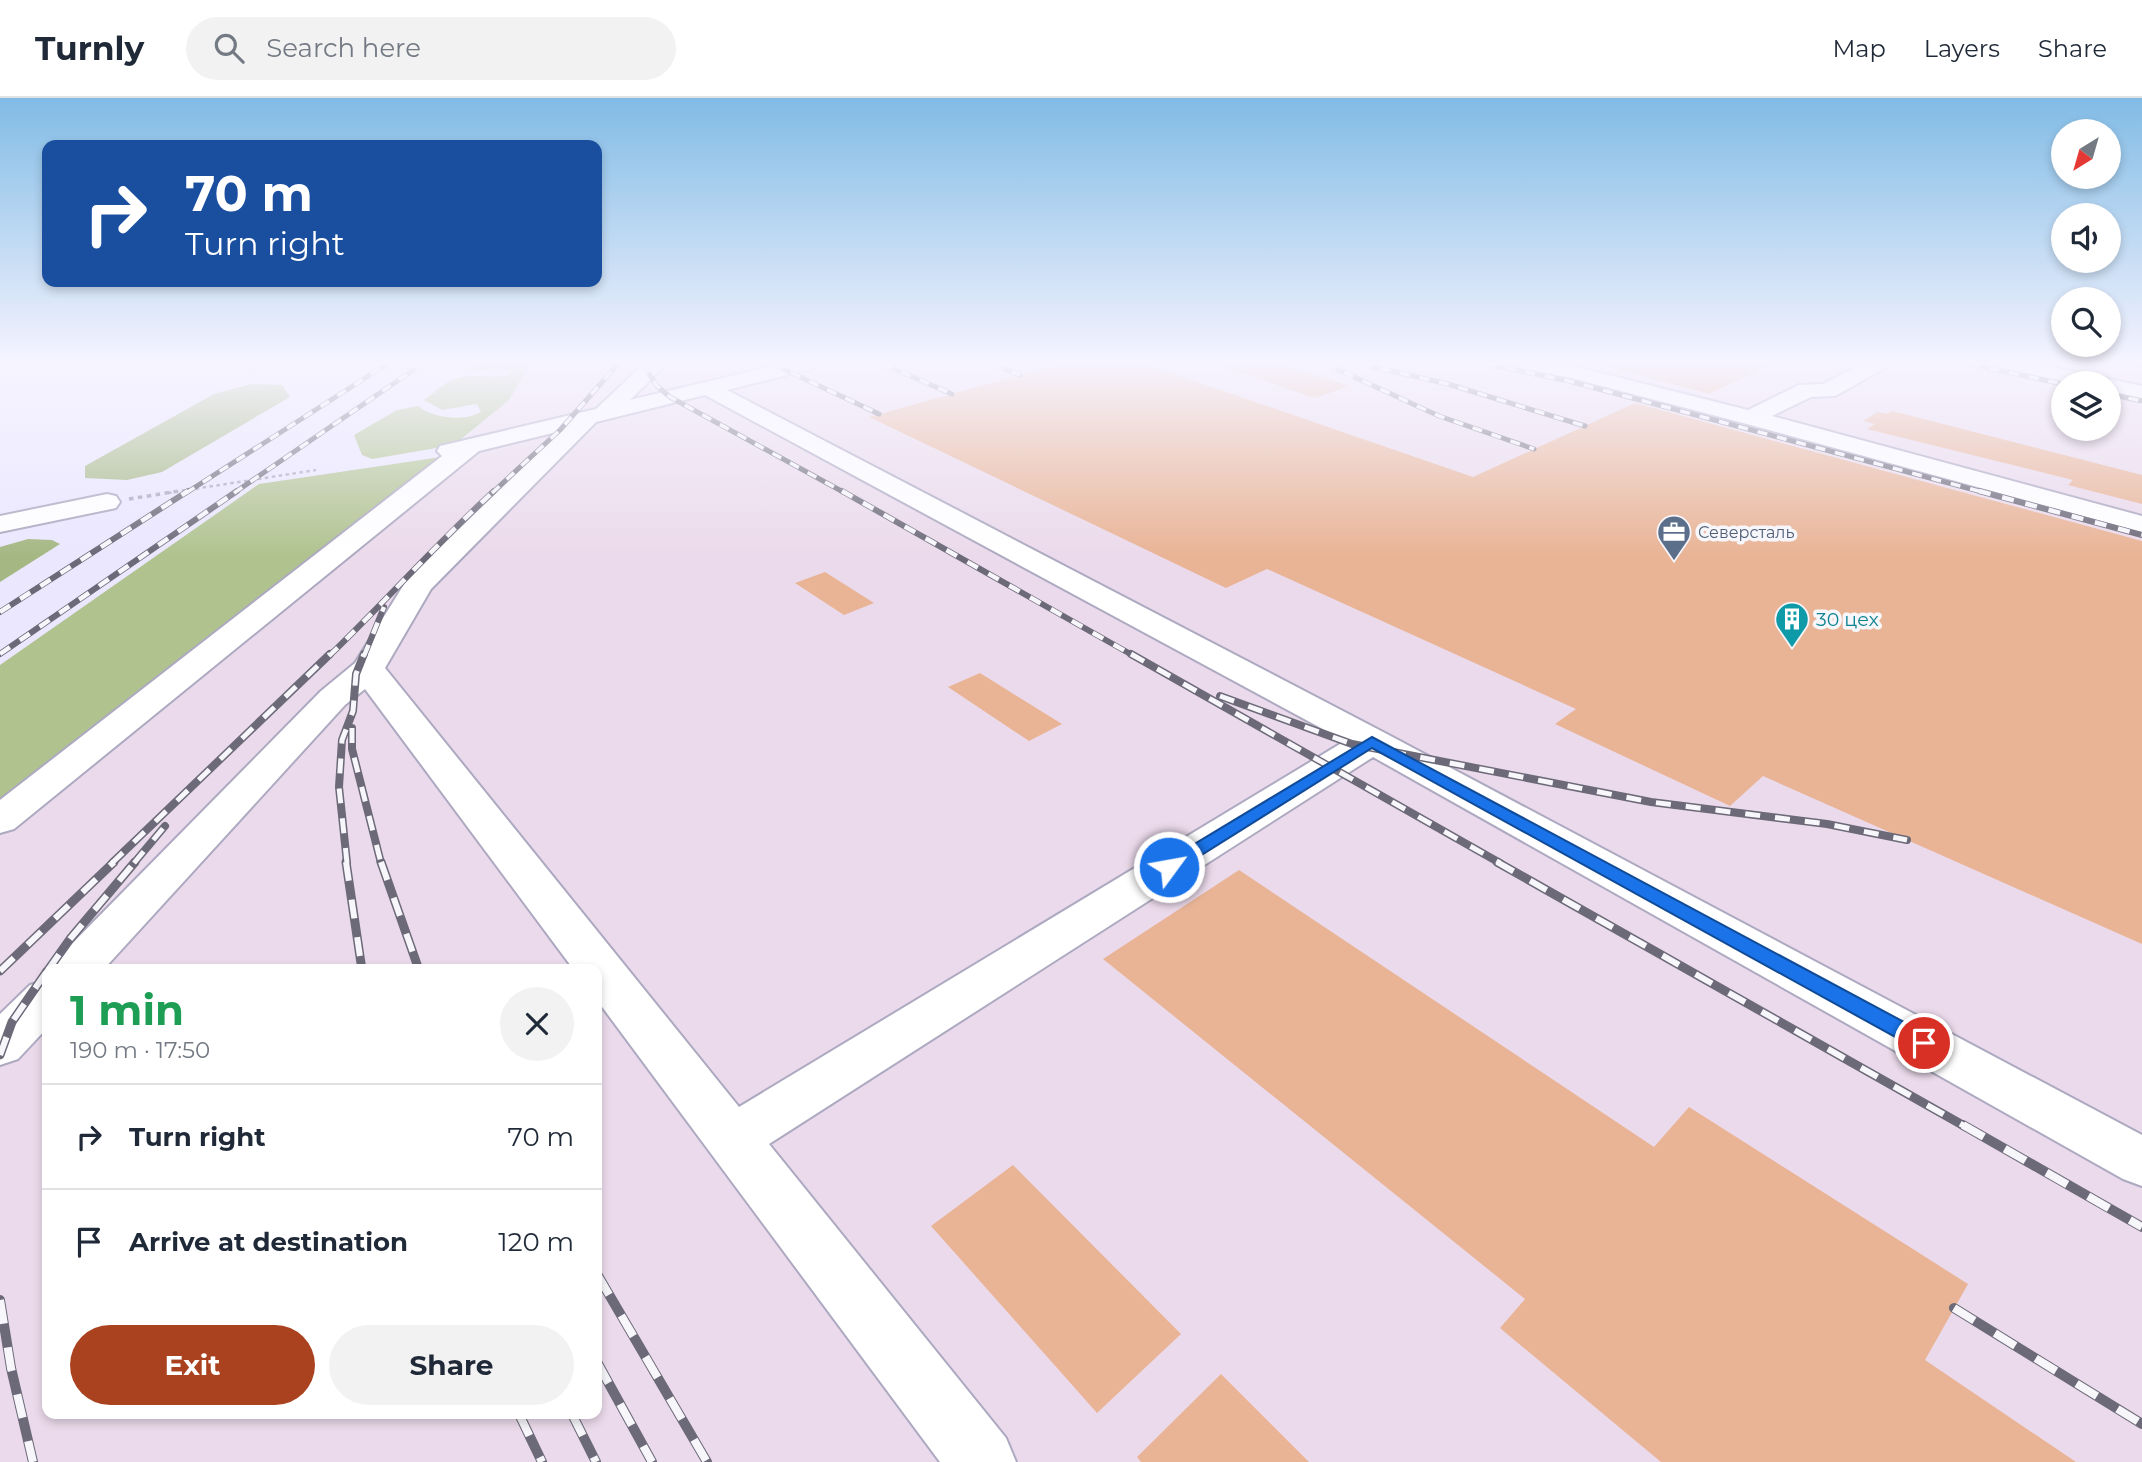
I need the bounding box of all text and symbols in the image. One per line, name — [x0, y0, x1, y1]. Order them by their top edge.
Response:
search box — [186, 17, 676, 80]
text: Turnly — [35, 28, 144, 68]
icon: search — [210, 29, 248, 67]
text: Search here — [266, 32, 421, 64]
text: Map — [1832, 34, 1886, 63]
text: Layers — [1924, 34, 2000, 63]
text: Share — [2038, 34, 2107, 63]
north arrow — [2051, 119, 2121, 189]
map controls — [2051, 119, 2121, 441]
text: 70 m — [185, 164, 313, 223]
icon: right — [70, 168, 161, 259]
button: sound — [2051, 203, 2121, 273]
text: Turn right — [185, 224, 345, 263]
button: search — [2051, 287, 2121, 357]
button: layers — [2051, 371, 2121, 441]
office icon: Северсталь — [1655, 513, 1693, 562]
place label: Северсталь — [1698, 523, 1794, 542]
building icon: 30 цех — [1773, 600, 1811, 649]
place label: 30 цех — [1816, 608, 1879, 631]
position arrow — [1132, 830, 1206, 904]
text: 1 min — [70, 984, 184, 1036]
button: close — [500, 987, 574, 1061]
pin — [1894, 1013, 1954, 1073]
icon: arrive — [1905, 1024, 1943, 1062]
text: 190 m · 17:50 — [70, 1036, 210, 1064]
icon: right — [70, 1118, 108, 1156]
text: Turn right — [129, 1121, 265, 1153]
text: 70 m — [508, 1121, 574, 1153]
icon: arrive — [70, 1223, 108, 1261]
text: Arrive at destination — [129, 1226, 408, 1258]
text: 120 m — [498, 1226, 574, 1258]
button: Exit — [70, 1325, 315, 1405]
button: Share — [329, 1325, 574, 1405]

